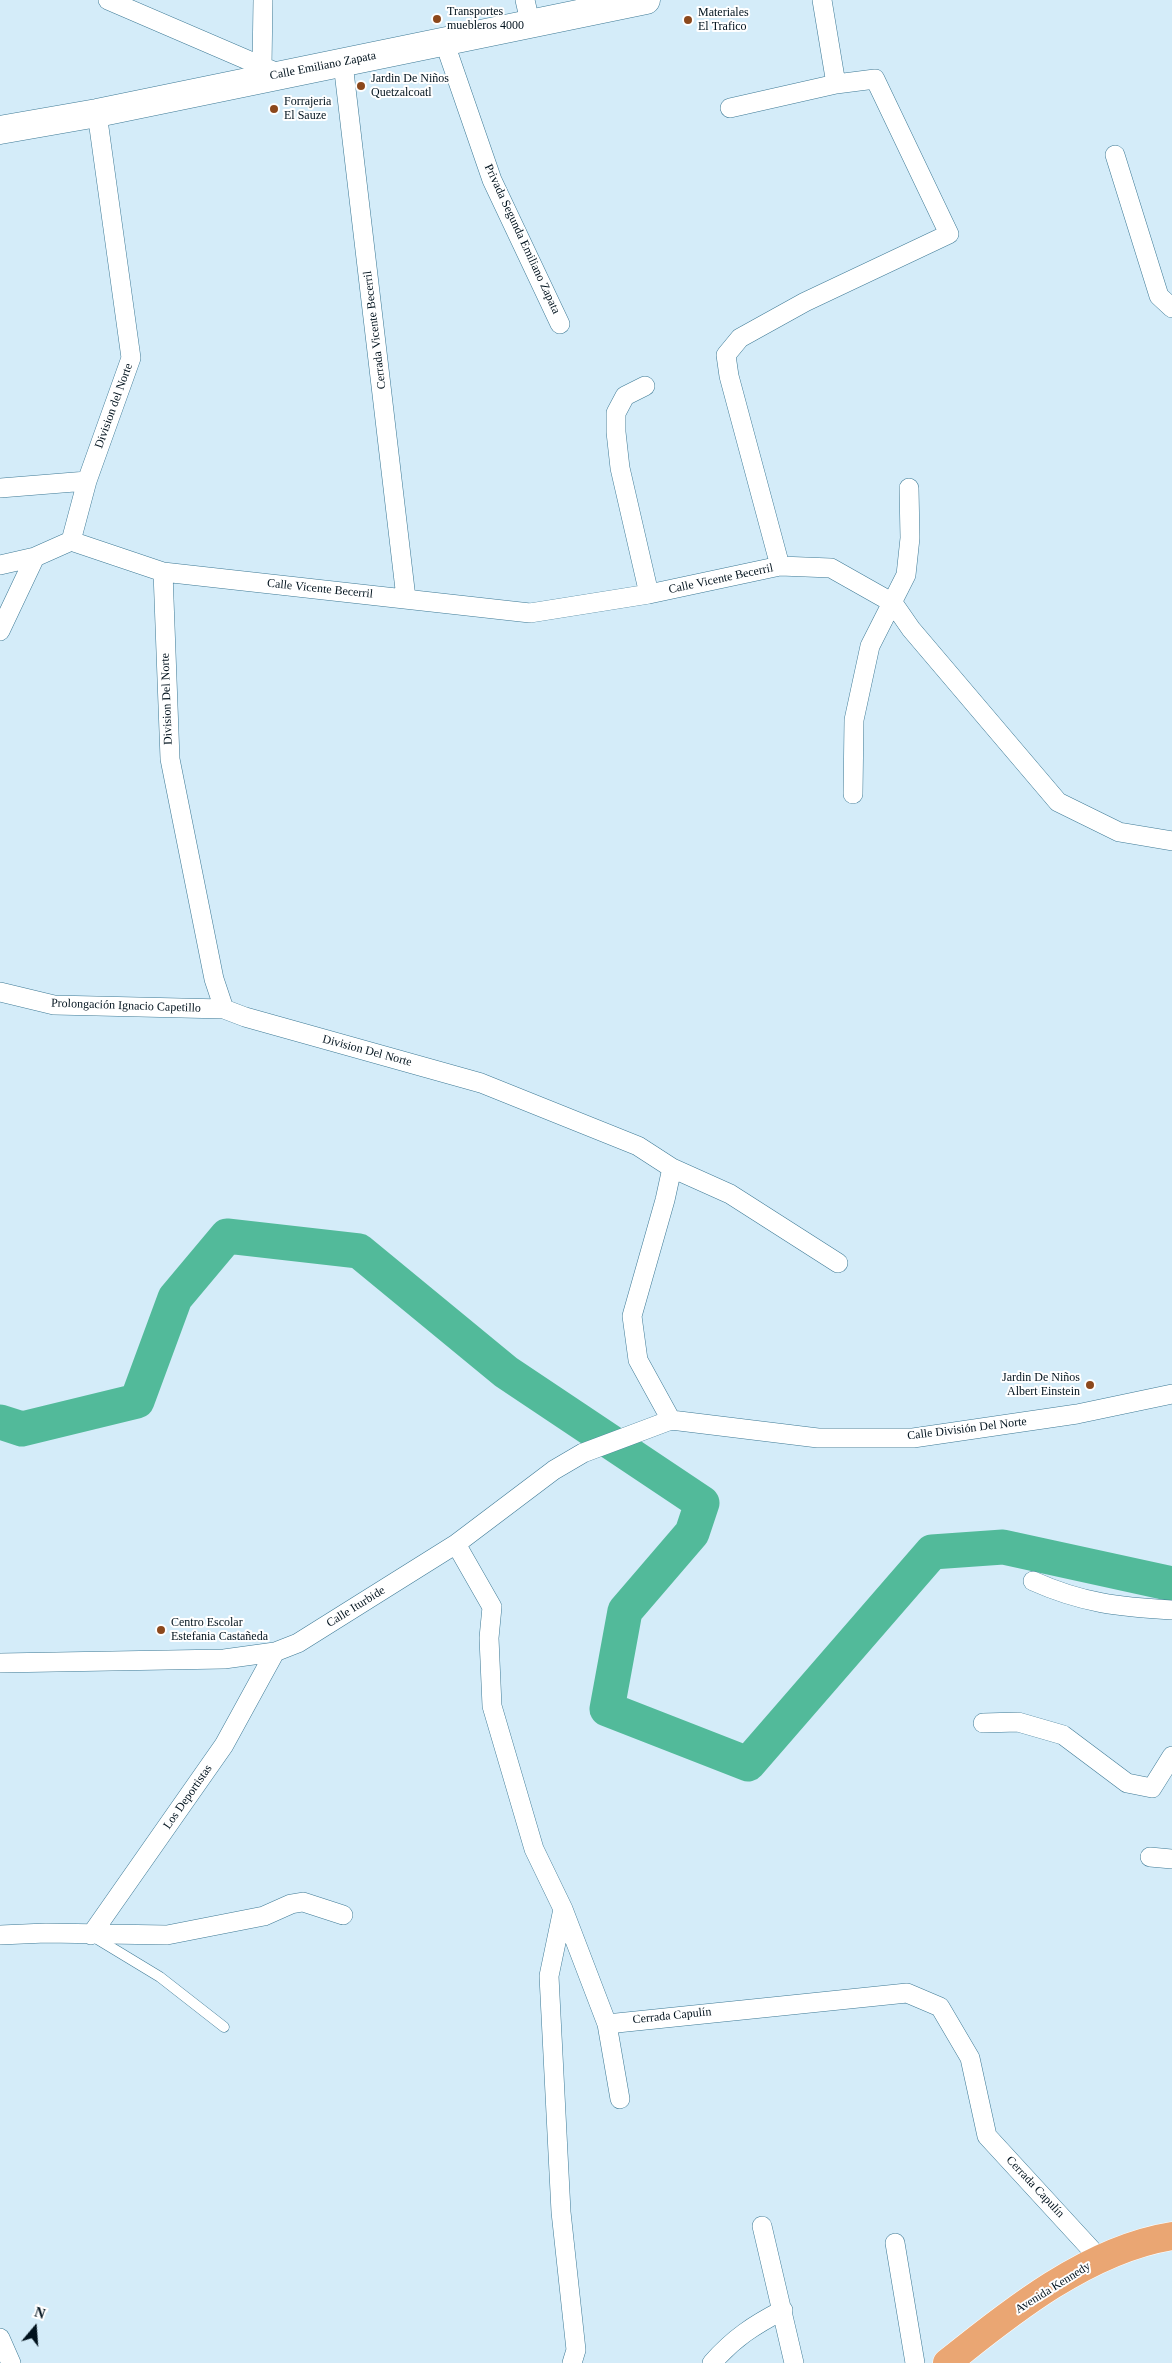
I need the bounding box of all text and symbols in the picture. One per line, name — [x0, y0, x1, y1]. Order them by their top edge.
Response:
place label: Transportes muebleros 4000 — [447, 5, 524, 33]
place label: Materiales El Trafico — [698, 6, 749, 34]
marker: Transportes muebleros 4000 — [431, 13, 443, 25]
marker: Materiales El Trafico — [682, 14, 694, 26]
street label: Calle Emiliano Zapata — [269, 49, 377, 83]
place label: Jardin De Niños Quetzalcoatl — [371, 72, 449, 100]
marker: Jardin De Niños Quetzalcoatl — [355, 80, 367, 92]
place label: Forrajeria El Sauze — [284, 95, 331, 123]
marker: Forrajeria El Sauze — [268, 103, 280, 115]
street label: Privada Segunda Emiliano Zapata — [481, 162, 563, 316]
street label: Cerrada Vicente Becerril — [361, 270, 389, 390]
street label: Division del Norte — [92, 362, 136, 450]
street label: Calle Vicente Becerril — [667, 561, 775, 597]
street label: Calle Vicente Becerril — [266, 576, 374, 602]
street label: Division Del Norte — [158, 653, 176, 745]
street label: Prolongación Ignacio Capetillo — [51, 996, 201, 1016]
street label: Division Del Norte — [321, 1032, 413, 1070]
place label: Jardin De Niños Albert Einstein — [1002, 1371, 1080, 1399]
marker: Jardin De Niños Albert Einstein — [1084, 1379, 1096, 1391]
street label: Calle División Del Norte — [906, 1415, 1028, 1443]
street label: Calle Iturbide — [324, 1583, 388, 1631]
place label: Centro Escolar Estefania Castañeda — [171, 1616, 268, 1644]
marker: Centro Escolar Estefania Castañeda — [155, 1624, 167, 1636]
street label: Los Deportistas — [160, 1762, 216, 1832]
street label: Cerrada Capulín — [632, 2005, 712, 2027]
street label: Cerrada Capulín — [1003, 2153, 1067, 2221]
street label: Avenida Kennedy — [1013, 2259, 1093, 2317]
north arrow — [10, 2303, 60, 2353]
text: N — [33, 2305, 47, 2322]

